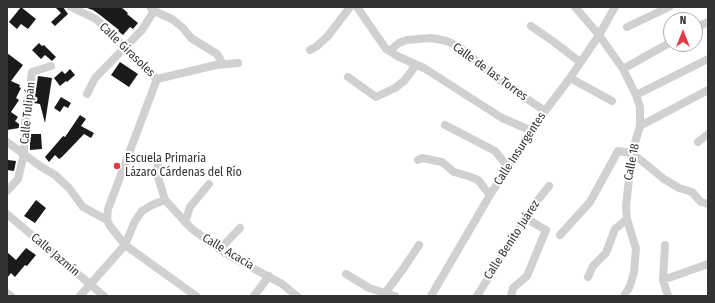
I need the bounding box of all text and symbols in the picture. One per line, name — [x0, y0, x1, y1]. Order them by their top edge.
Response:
north arrow — [663, 12, 703, 52]
text: N — [680, 14, 686, 27]
street label: Calle Girasoles — [96, 20, 158, 80]
street label: Calle de las Torres — [450, 40, 530, 104]
street label: Calle Tulipán — [18, 81, 38, 145]
street label: Calle Insurgentes — [491, 110, 549, 188]
street label: Calle 18 — [621, 142, 643, 182]
place label: Escuela Primaria Lázaro Cárdenas del Río — [125, 152, 242, 180]
marker: Escuela Primaria Lázaro Cárdenas del Río — [112, 161, 122, 171]
street label: Calle Benito Juárez — [481, 198, 543, 282]
street label: Calle Jazmín — [28, 230, 82, 280]
street label: Calle Acacia — [199, 231, 257, 273]

